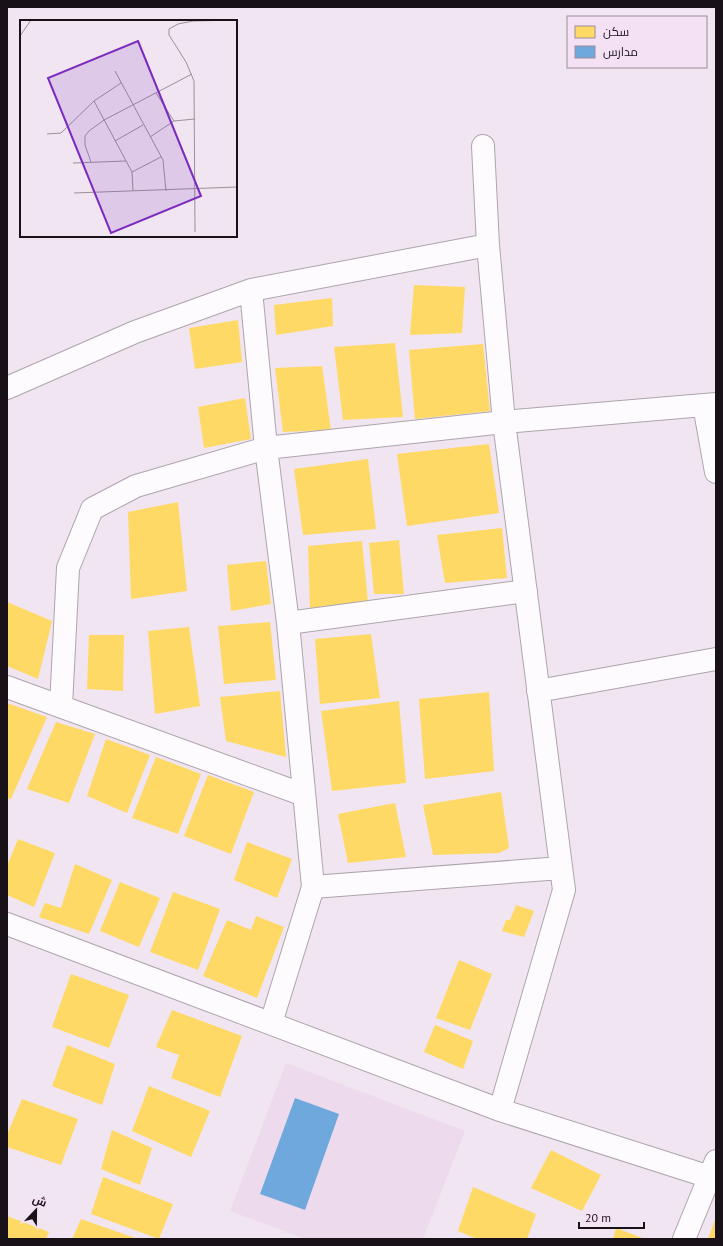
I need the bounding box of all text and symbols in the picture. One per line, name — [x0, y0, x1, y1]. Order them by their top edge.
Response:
legend — [567, 16, 707, 68]
inset map — [20, 20, 237, 237]
text: سكن — [603, 24, 629, 39]
text: مدارس — [603, 44, 638, 59]
north arrow — [16, 1190, 56, 1230]
text: ش — [31, 1192, 49, 1210]
scale bar — [579, 1204, 644, 1230]
text: 20 m — [585, 1210, 611, 1225]

